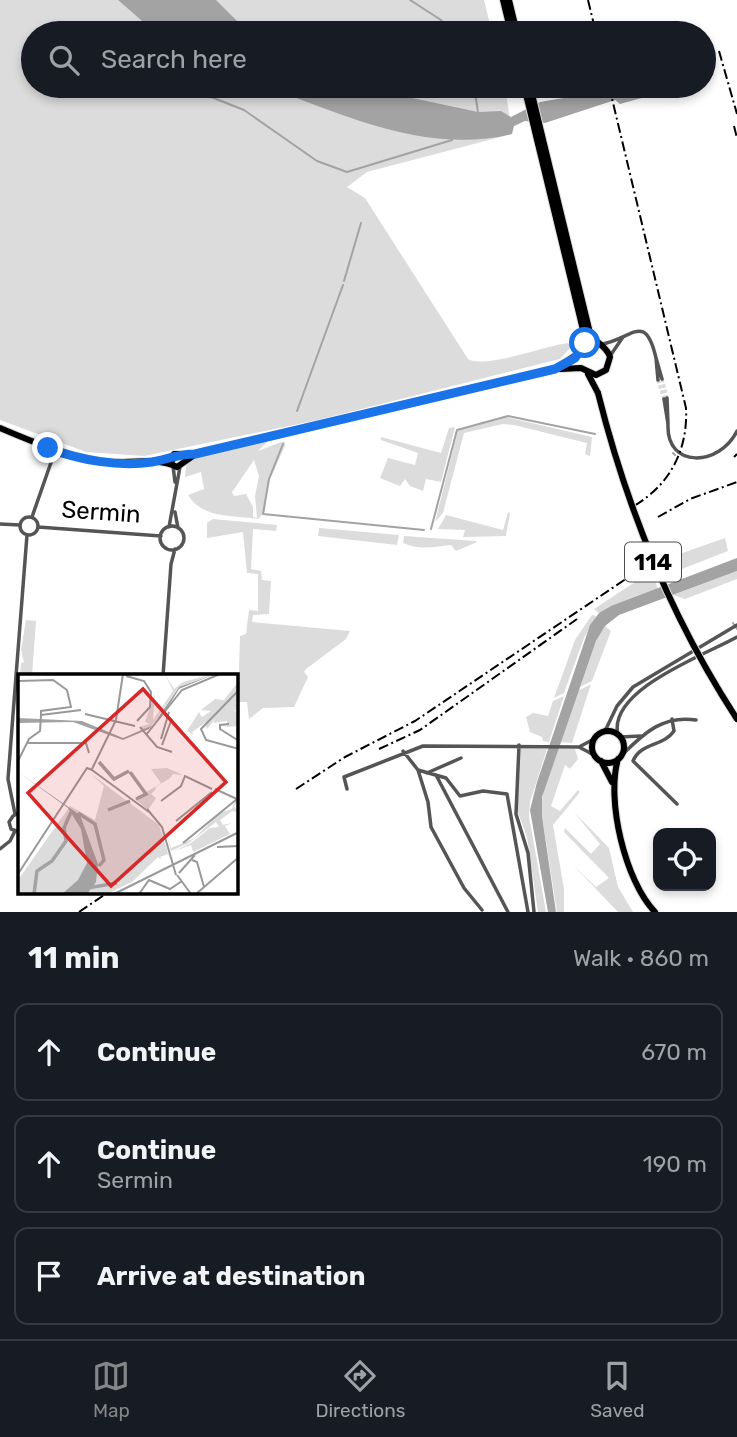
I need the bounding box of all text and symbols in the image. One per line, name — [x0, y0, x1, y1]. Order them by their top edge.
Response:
search box — [21, 21, 716, 98]
icon: search — [45, 41, 83, 79]
text: Search here — [101, 44, 247, 75]
route start — [569, 327, 600, 358]
route end — [32, 432, 63, 463]
street label: Sermin — [61, 495, 141, 529]
road number: 114 — [625, 542, 681, 582]
inset map — [18, 674, 238, 894]
map controls — [653, 828, 716, 891]
button: locate — [653, 828, 716, 891]
text: 11 min — [28, 940, 120, 976]
text: Walk · 860 m — [573, 944, 709, 972]
icon: ahead — [30, 1033, 68, 1071]
text: Continue — [97, 1037, 216, 1068]
text: 670 m — [641, 1038, 707, 1066]
text: Continue — [97, 1135, 216, 1166]
icon: ahead — [30, 1145, 68, 1183]
text: 190 m — [643, 1150, 707, 1178]
text: Sermin — [97, 1166, 173, 1194]
icon: arrive — [30, 1257, 68, 1295]
text: Arrive at destination — [97, 1261, 365, 1292]
tab: Map — [92, 1357, 130, 1422]
tab: Directions — [315, 1357, 405, 1422]
tab: Saved — [590, 1357, 645, 1422]

